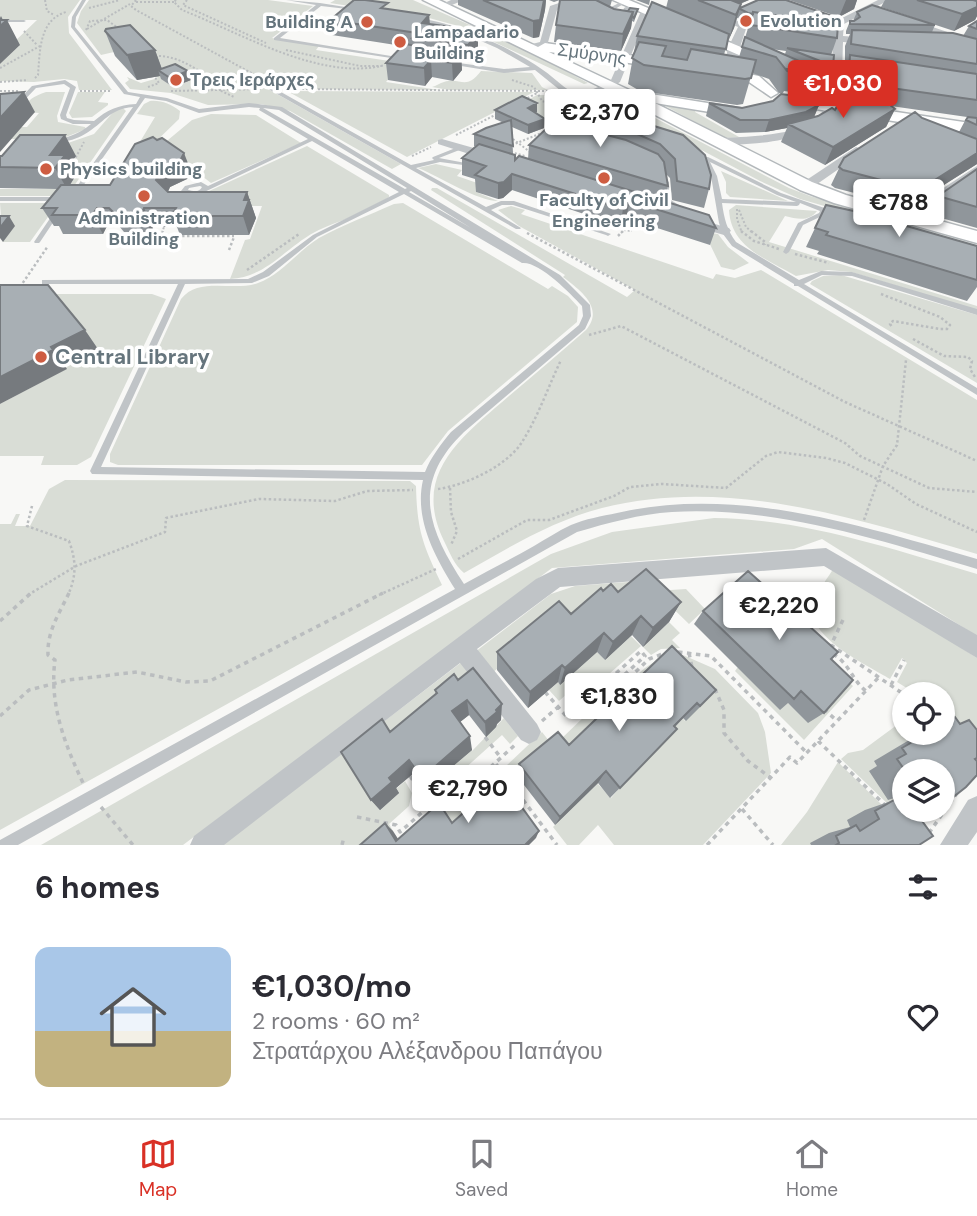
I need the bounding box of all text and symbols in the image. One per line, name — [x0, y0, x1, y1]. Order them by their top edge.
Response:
place label: Evolution — [760, 9, 842, 33]
place label: Building A — [265, 10, 353, 34]
marker: Evolution — [738, 13, 754, 29]
marker: Building A — [359, 14, 375, 30]
place label: Lampadario Building — [414, 20, 519, 65]
marker: Lampadario Building — [392, 34, 408, 50]
street label: Σμύρνης — [556, 37, 628, 71]
pin: €1,030 — [786, 60, 900, 120]
place label: Τρεις Ιεράρχες — [190, 68, 314, 92]
text: €1,030 — [804, 68, 882, 98]
marker: Τρεις Ιεράρχες — [168, 72, 184, 88]
pin: €2,370 — [543, 90, 657, 149]
text: €2,370 — [560, 97, 640, 127]
place label: Physics building — [60, 157, 203, 181]
marker: Physics building — [38, 161, 54, 177]
marker: Faculty of Civil Engineering — [596, 170, 612, 186]
pin: €788 — [858, 180, 940, 239]
text: €788 — [869, 187, 929, 217]
marker: Administration Building — [136, 188, 152, 204]
place label: Faculty of Civil Engineering — [539, 188, 669, 233]
place label: Administration Building — [78, 206, 210, 251]
place label: Central Library — [55, 343, 210, 371]
marker: Central Library — [33, 349, 49, 365]
pin: €2,220 — [722, 582, 836, 642]
text: €2,220 — [739, 590, 819, 620]
pin: €1,830 — [562, 674, 676, 733]
text: €1,830 — [581, 681, 657, 711]
map controls — [892, 682, 955, 822]
button: locate — [892, 682, 955, 745]
button: layers — [892, 759, 955, 822]
pin: €2,790 — [411, 766, 525, 825]
text: €2,790 — [428, 773, 508, 803]
text: 6 homes — [35, 868, 160, 907]
icon: filters — [904, 868, 942, 906]
text: €1,030/mo — [252, 967, 412, 1006]
icon: home — [91, 975, 175, 1059]
icon: heart — [904, 998, 942, 1036]
text: 2 rooms · 60 m² — [252, 1006, 420, 1036]
text: Στρατάρχου Αλέξανδρου Παπάγου — [252, 1036, 603, 1066]
tab: Map — [139, 1135, 177, 1202]
tab: Saved — [455, 1135, 508, 1202]
tab: Home — [786, 1135, 838, 1202]

